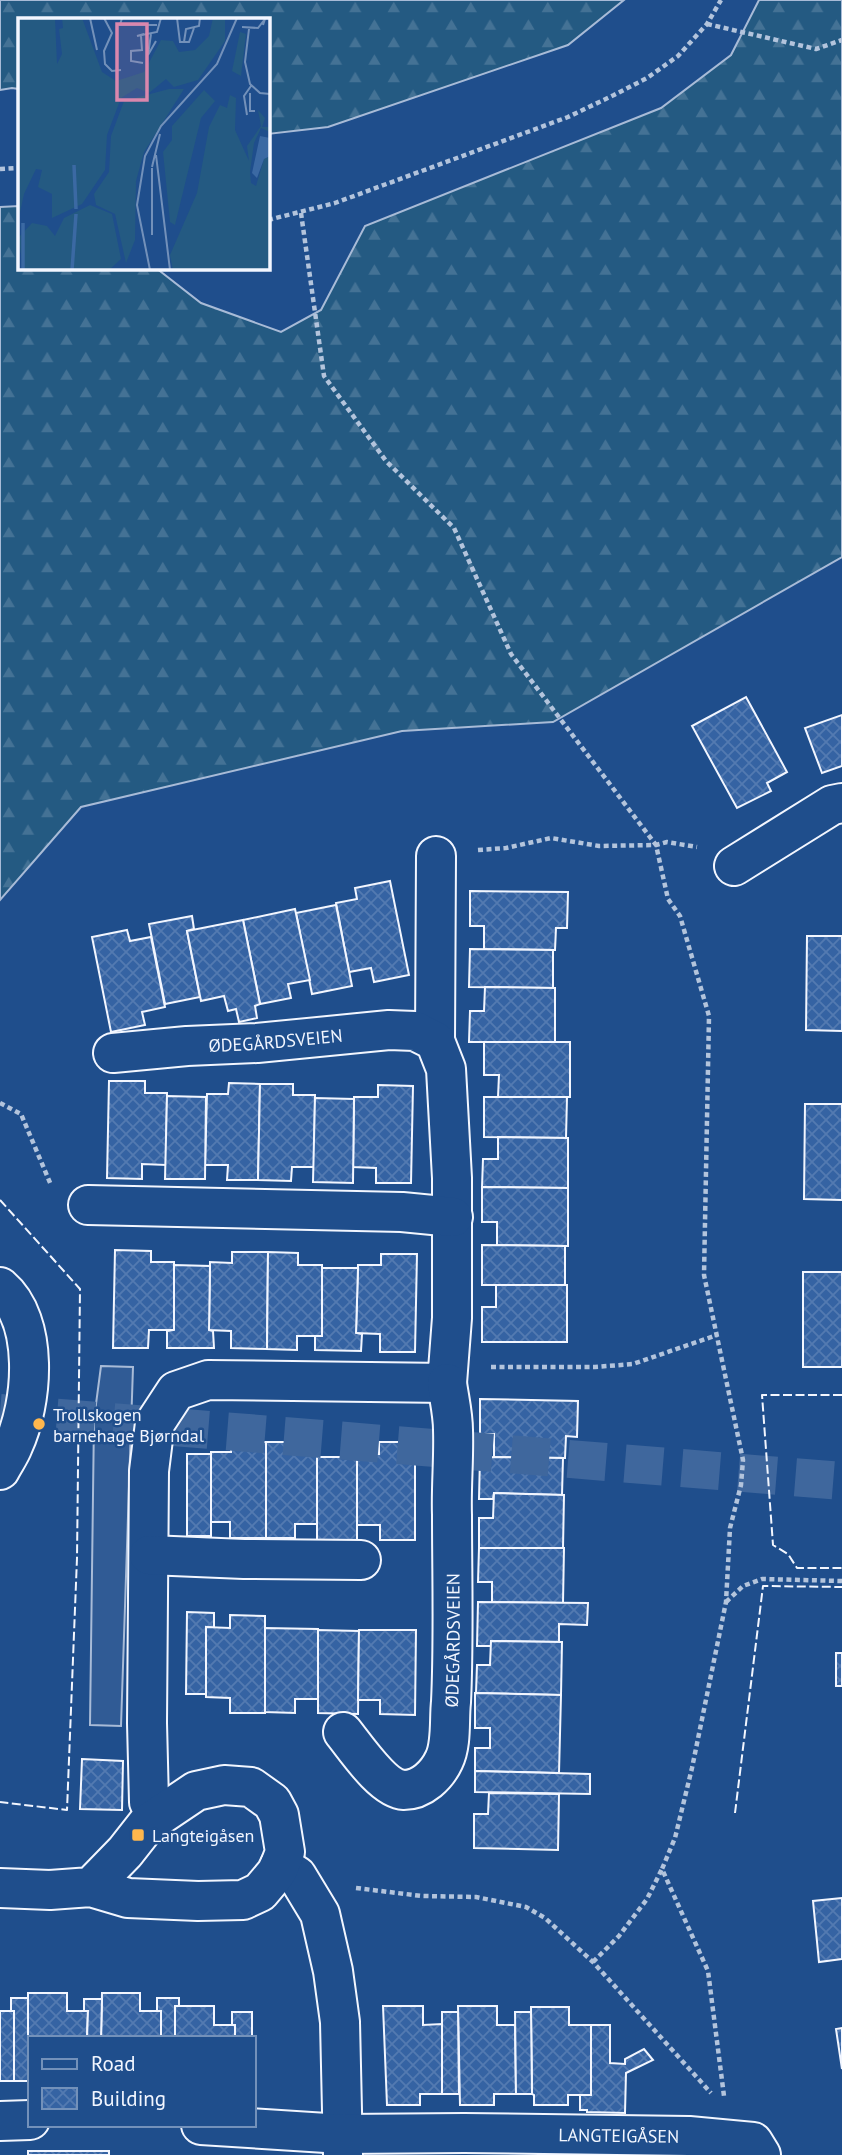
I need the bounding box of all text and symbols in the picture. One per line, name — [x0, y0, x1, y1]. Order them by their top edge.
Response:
inset map — [18, 18, 270, 270]
street label: ØDEGÅRDSVEIEN — [208, 1023, 343, 1057]
place label: Trollskogen barnehage Bjørndal — [53, 1403, 205, 1447]
marker: Trollskogen barnehage Bjørndal — [31, 1416, 47, 1432]
street label: ØDEGÅRDSVEIEN — [439, 1573, 464, 1708]
place label: Langteigåsen — [152, 1824, 254, 1847]
marker: Langteigåsen — [130, 1827, 146, 1843]
legend — [28, 2036, 256, 2127]
text: Road — [91, 2050, 135, 2077]
text: Building — [91, 2085, 166, 2112]
street label: LANGTEIGÅSEN — [558, 2123, 679, 2147]

